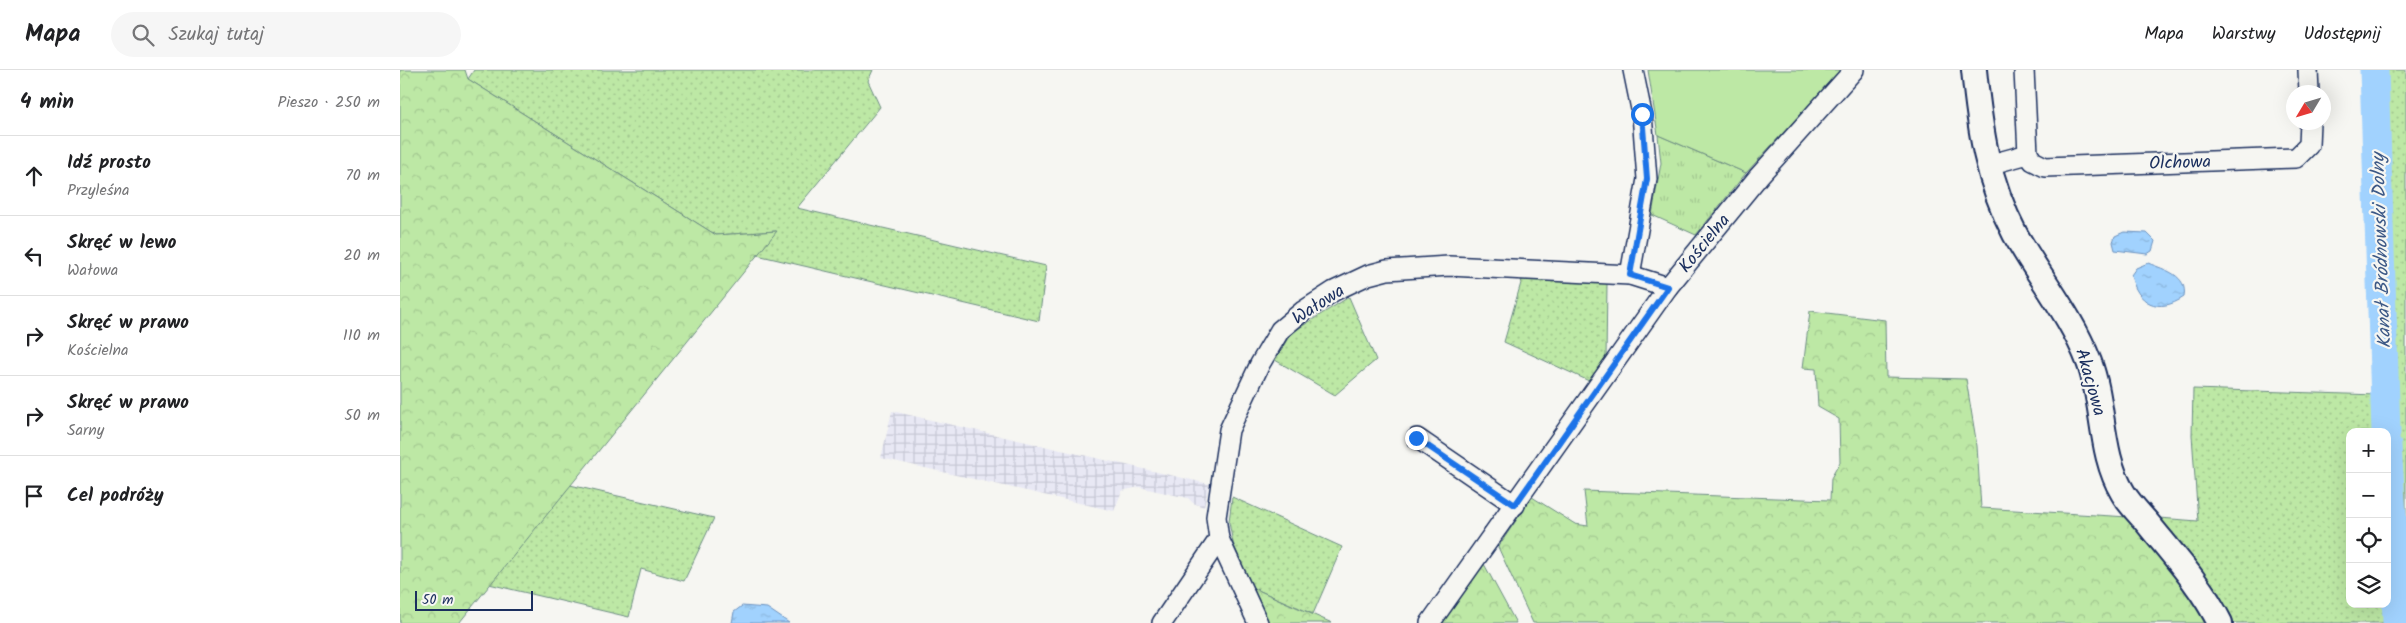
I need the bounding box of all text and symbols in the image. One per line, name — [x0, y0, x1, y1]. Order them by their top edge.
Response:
search box — [111, 12, 461, 57]
text: Mapa — [25, 15, 81, 54]
text: Szukaj tutaj — [169, 20, 264, 50]
text: Mapa — [2144, 20, 2184, 49]
text: Warstwy — [2212, 20, 2276, 49]
text: Udostępnij — [2304, 20, 2381, 49]
icon: search — [129, 21, 157, 49]
north arrow — [2286, 85, 2331, 130]
text: 4 min — [20, 86, 74, 119]
text: Pieszo · 250 m — [278, 90, 380, 115]
route start — [1631, 103, 1654, 126]
text: Idź prosto — [67, 148, 151, 178]
street label: Olchowa — [2149, 148, 2211, 179]
water label: Kanał Bródnowski Dolny — [2363, 150, 2400, 349]
icon: ahead — [20, 162, 48, 190]
text: 70 m — [345, 163, 380, 188]
text: Przyleśna — [67, 178, 130, 203]
street label: Kościelna — [1672, 208, 1738, 280]
text: Skręć w lewo — [67, 228, 176, 258]
icon: left — [20, 242, 48, 270]
text: 20 m — [344, 243, 380, 268]
text: Wałowa — [67, 258, 118, 283]
street label: Wałowa — [1287, 277, 1351, 333]
text: Skręć w prawo — [67, 308, 189, 338]
icon: right — [20, 322, 48, 350]
text: 110 m — [343, 323, 380, 348]
text: Kościelna — [67, 338, 129, 363]
street label: Akacjowa — [2066, 345, 2113, 420]
text: Skręć w prawo — [67, 388, 189, 418]
icon: right — [20, 402, 48, 430]
text: 50 m — [344, 403, 380, 428]
text: Sarny — [67, 418, 104, 443]
route end — [1405, 427, 1428, 450]
map controls — [2346, 428, 2391, 608]
button: + — [2346, 428, 2391, 473]
button: − — [2346, 473, 2391, 518]
text: Cel podróży — [67, 481, 164, 511]
icon: arrive — [20, 482, 48, 510]
button: locate — [2346, 518, 2391, 563]
button: layers — [2346, 563, 2391, 608]
scale bar — [415, 588, 532, 611]
text: 50 m — [422, 589, 453, 611]

